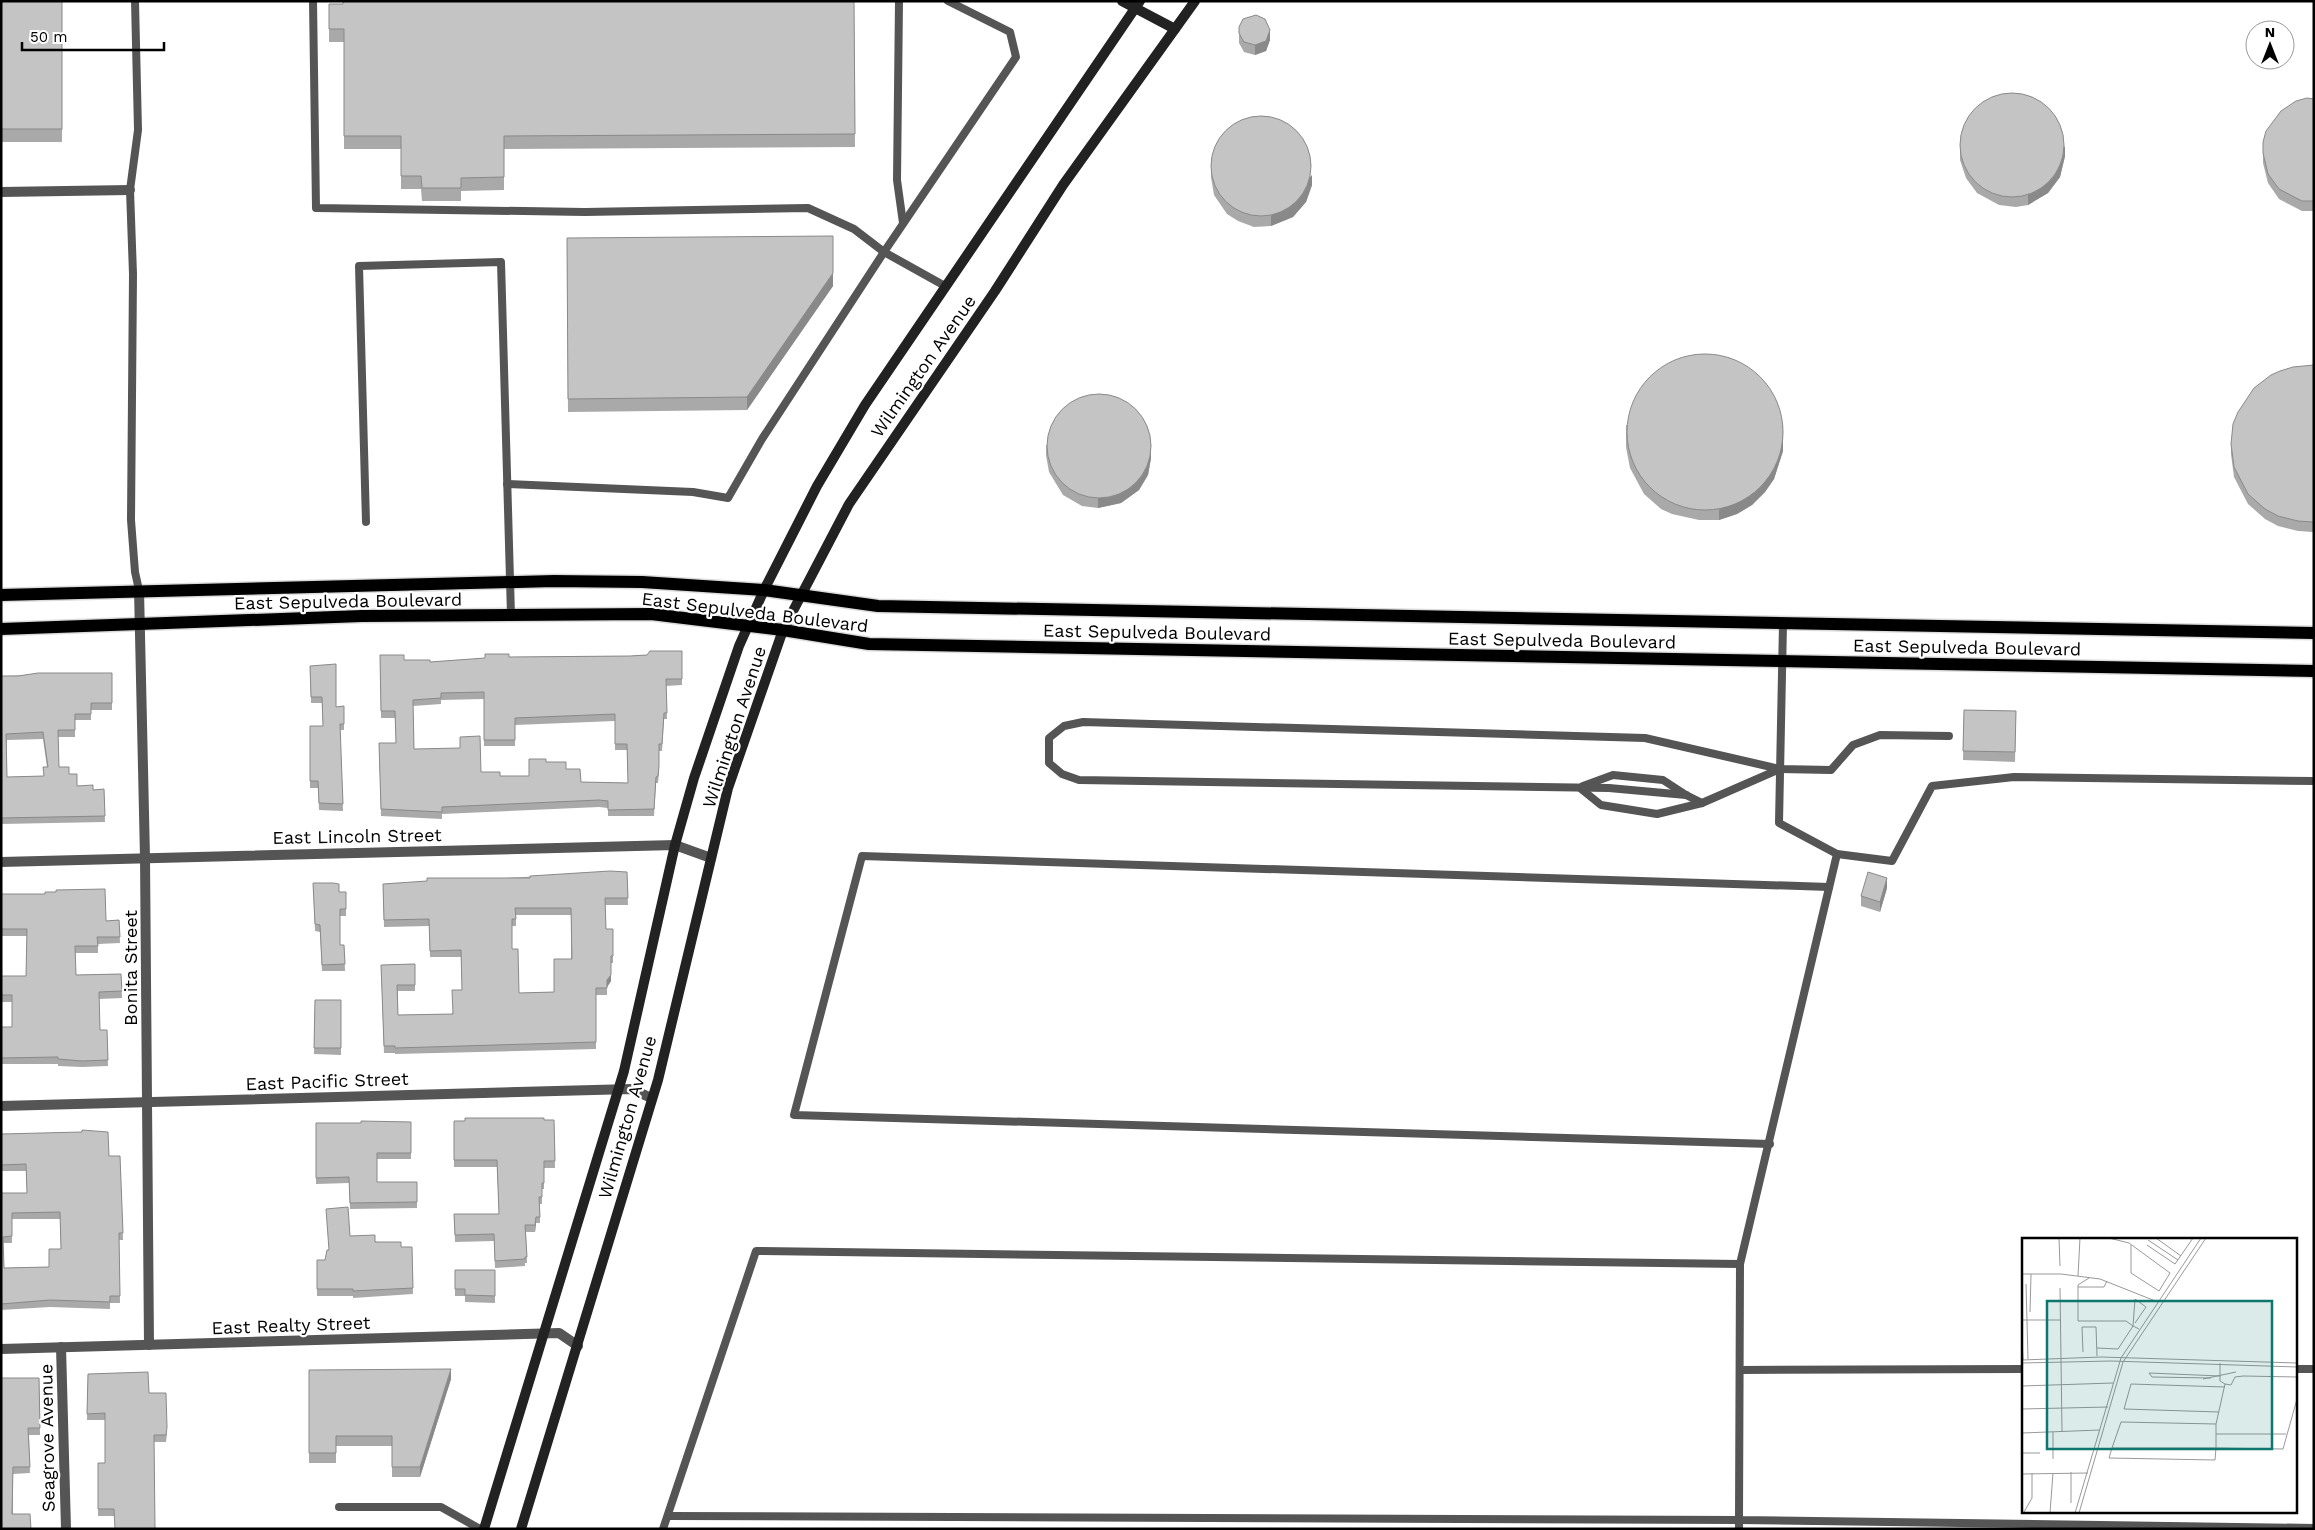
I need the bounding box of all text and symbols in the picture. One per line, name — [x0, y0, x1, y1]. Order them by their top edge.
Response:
scale bar — [22, 20, 165, 52]
north arrow — [2245, 20, 2295, 70]
text: N — [2265, 24, 2275, 40]
text: 50 m — [30, 28, 67, 46]
street label: Wilmington Avenue — [866, 291, 980, 441]
street label: East Sepulveda Boulevard — [640, 588, 870, 636]
street label: East Sepulveda Boulevard — [234, 589, 462, 613]
street label: East Sepulveda Boulevard — [1043, 620, 1271, 644]
street label: East Sepulveda Boulevard — [1448, 628, 1676, 652]
street label: East Sepulveda Boulevard — [1853, 635, 2081, 659]
street label: Wilmington Avenue — [698, 643, 770, 811]
street label: East Lincoln Street — [272, 824, 442, 848]
street label: Bonita Street — [120, 909, 141, 1026]
street label: Wilmington Avenue — [594, 1033, 660, 1201]
street label: East Pacific Street — [245, 1068, 409, 1094]
inset map — [2022, 1238, 2298, 1512]
street label: East Realty Street — [211, 1312, 371, 1338]
street label: Seagrove Avenue — [35, 1364, 59, 1512]

